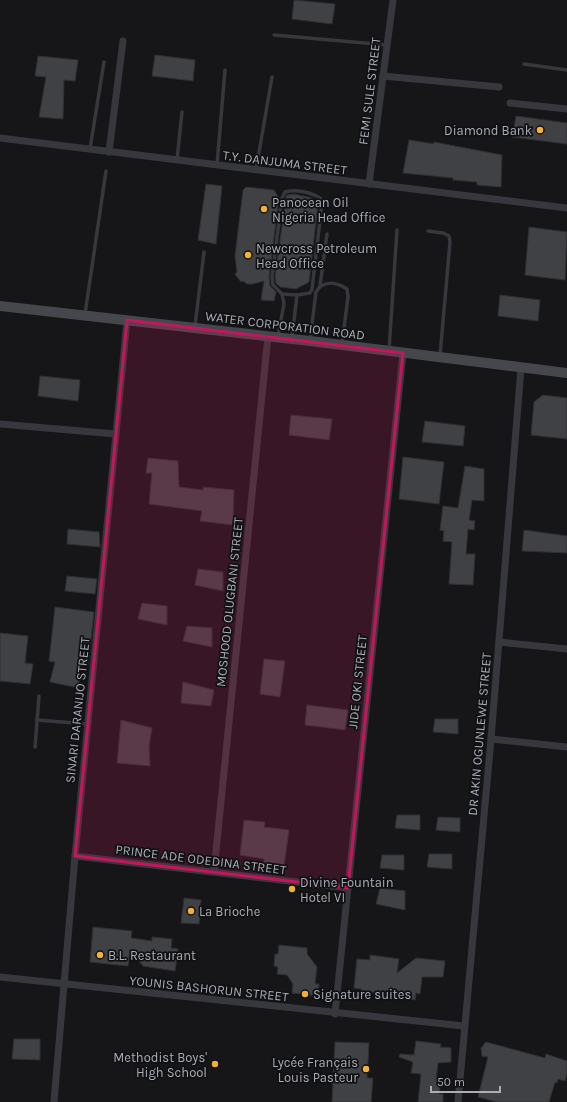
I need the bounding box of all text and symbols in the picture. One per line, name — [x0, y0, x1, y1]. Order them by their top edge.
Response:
street label: FEMI SULE STREET — [355, 36, 384, 146]
place label: Diamond Bank — [444, 123, 532, 138]
marker: Diamond Bank — [535, 125, 545, 135]
street label: T.Y. DANJUMA STREET — [222, 147, 348, 178]
place label: Panocean Oil Nigeria Head Office — [272, 195, 386, 225]
marker: Panocean Oil Nigeria Head Office — [259, 204, 269, 214]
place label: Newcross Petroleum Head Office — [256, 241, 377, 271]
marker: Newcross Petroleum Head Office — [243, 250, 253, 260]
street label: WATER CORPORATION ROAD — [204, 308, 366, 343]
street label: MOSHOOD OLUGBANI STREET — [213, 516, 246, 688]
street label: JIDE OKI STREET — [345, 634, 370, 730]
street label: SINARI DARANIJO STREET — [62, 636, 93, 784]
street label: DR AKIN OGUNLEWE STREET — [465, 651, 494, 816]
street label: PRINCE ADE ODEDINA STREET — [115, 842, 288, 877]
place label: Divine Fountain Hotel VI — [300, 875, 394, 905]
marker: Divine Fountain Hotel VI — [287, 884, 297, 894]
place label: La Brioche — [199, 904, 261, 919]
marker: La Brioche — [186, 906, 196, 916]
place label: B.L. Restaurant — [108, 948, 196, 963]
marker: B.L. Restaurant — [95, 950, 105, 960]
street label: YOUNIS BASHORUN STREET — [129, 973, 290, 1004]
place label: Signature suites — [313, 987, 411, 1002]
marker: Signature suites — [300, 989, 310, 999]
place label: Methodist Boys' High School — [113, 1050, 207, 1080]
place label: Lycée Français Louis Pasteur — [272, 1055, 358, 1085]
marker: Methodist Boys' High School — [210, 1059, 220, 1069]
marker: Lycée Français Louis Pasteur — [361, 1064, 371, 1074]
scale bar — [431, 1068, 500, 1094]
text: 50 m — [437, 1075, 465, 1089]

